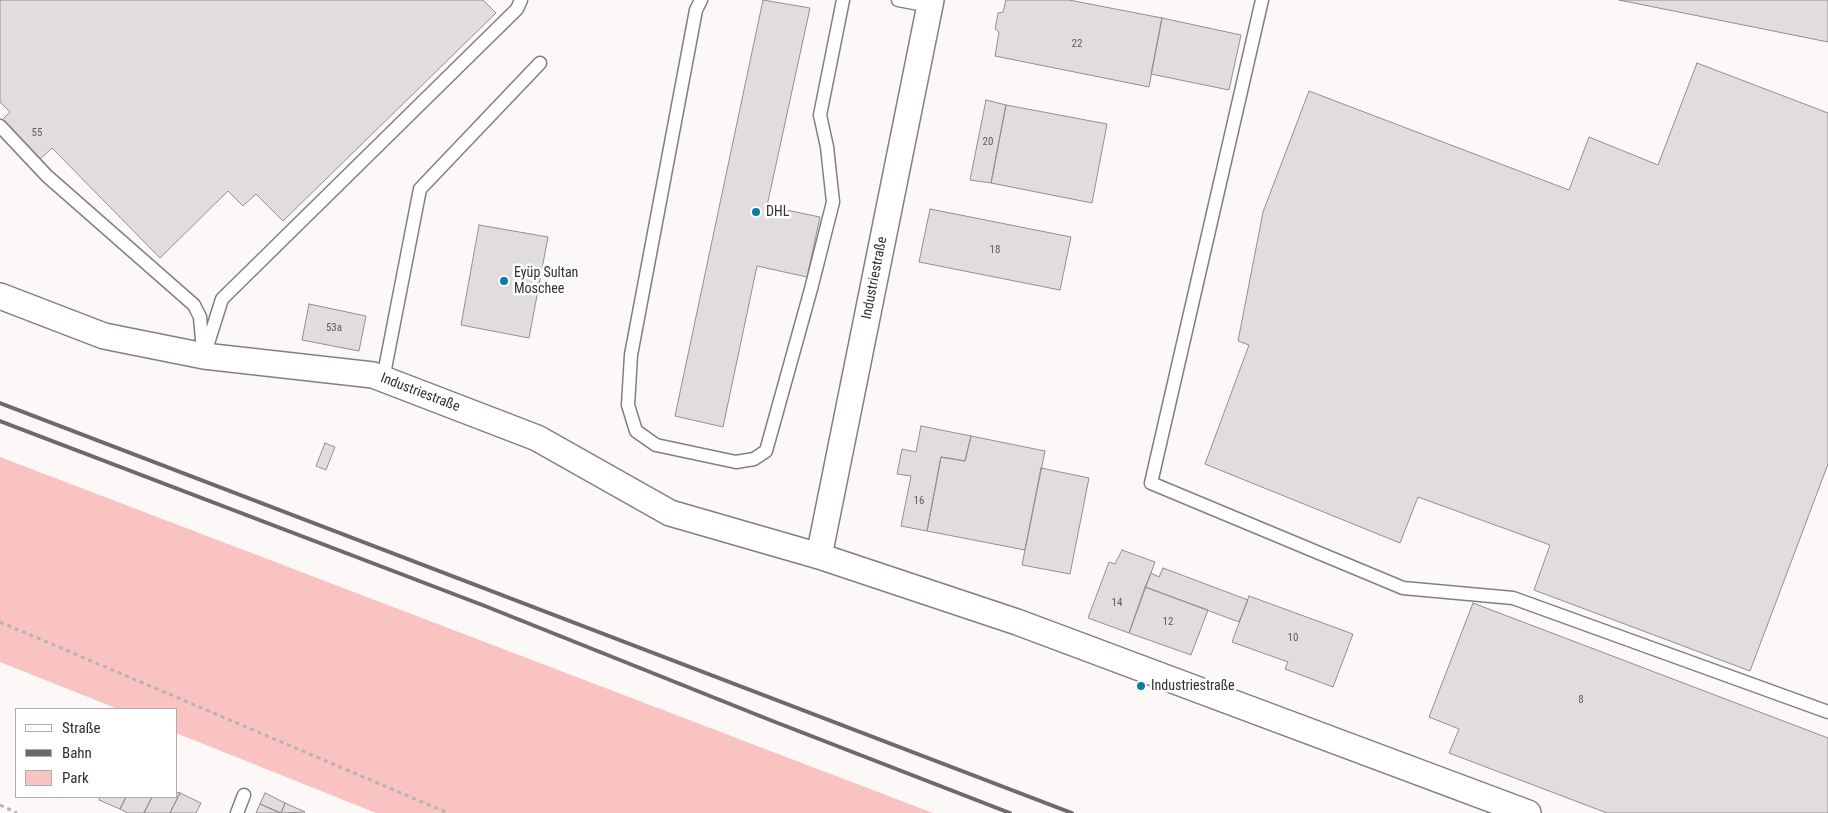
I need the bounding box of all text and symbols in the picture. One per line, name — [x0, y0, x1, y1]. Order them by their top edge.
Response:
house number: 22 — [1072, 37, 1082, 51]
house number: 55 — [32, 126, 42, 140]
house number: 20 — [983, 135, 993, 149]
place label: DHL — [766, 204, 789, 220]
marker: DHL — [750, 206, 762, 218]
street label: Industriestraße — [859, 235, 891, 321]
house number: 18 — [990, 243, 1000, 257]
place label: Eyüp Sultan Moschee — [514, 265, 578, 298]
marker: Eyüp Sultan Moschee — [498, 275, 510, 287]
house number: 53a — [326, 321, 342, 335]
street label: Industriestraße — [378, 370, 462, 416]
house number: 16 — [914, 494, 924, 508]
house number: 14 — [1112, 596, 1122, 610]
house number: 12 — [1163, 615, 1173, 629]
house number: 10 — [1288, 631, 1298, 645]
place label: Industriestraße — [1151, 678, 1235, 694]
marker: Industriestraße — [1135, 680, 1147, 692]
house number: 8 — [1578, 693, 1584, 707]
legend — [15, 708, 178, 798]
text: Straße — [62, 719, 101, 737]
text: Bahn — [62, 744, 92, 762]
text: Park — [62, 769, 89, 787]

